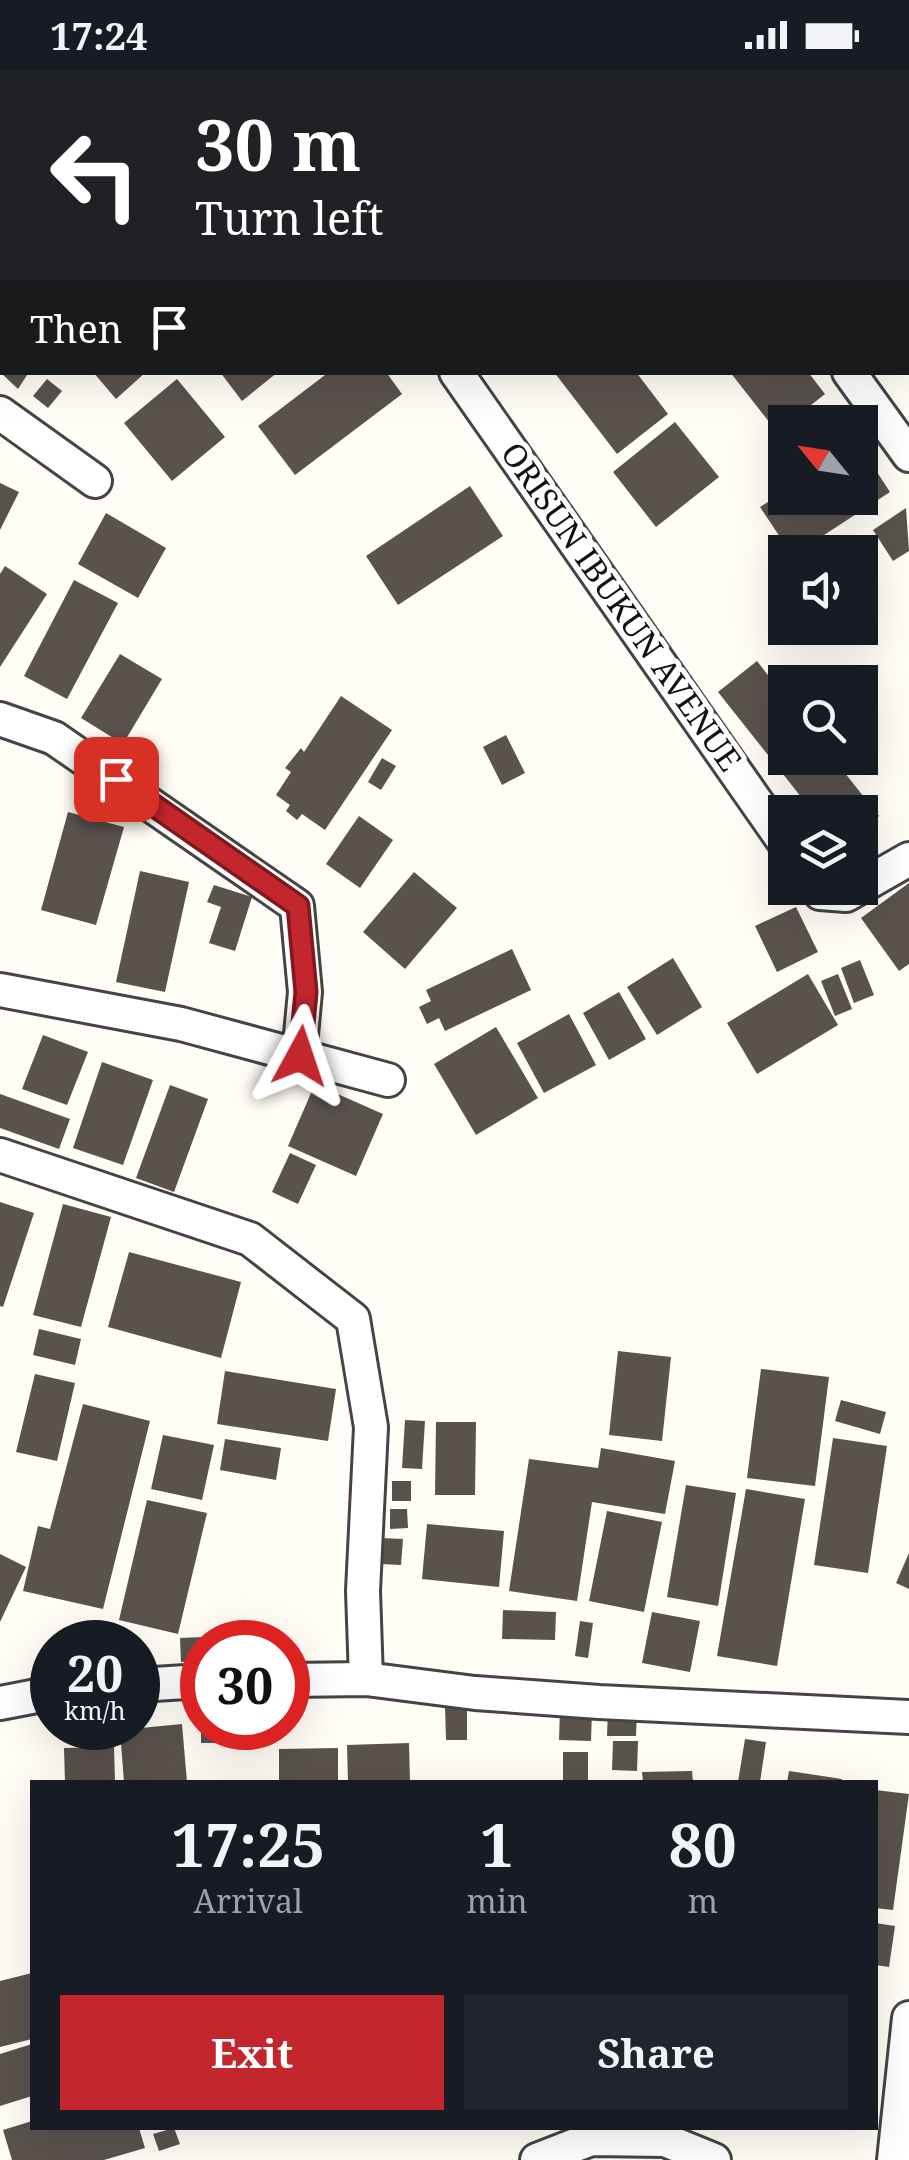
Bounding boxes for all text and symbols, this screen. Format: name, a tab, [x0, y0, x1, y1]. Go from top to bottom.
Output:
text: 17:24	[50, 9, 147, 61]
text: 30 m	[195, 96, 361, 192]
icon: left	[30, 110, 160, 240]
text: Turn left	[195, 187, 384, 248]
icon: arrive	[142, 300, 197, 355]
text: Then	[30, 302, 122, 354]
north arrow	[768, 405, 878, 515]
map controls	[768, 405, 878, 905]
street label: ORISUN IBUKUN AVENUE	[492, 433, 752, 779]
button: sound	[768, 535, 878, 645]
button: search	[768, 665, 878, 775]
pin	[74, 737, 159, 822]
icon: arrive	[89, 752, 144, 807]
button: layers	[768, 795, 878, 905]
position arrow	[248, 1004, 352, 1108]
speed limit sign: 30	[180, 1620, 310, 1750]
text: 20	[67, 1639, 123, 1707]
text: km/h	[64, 1693, 126, 1727]
text: 17:25	[171, 1803, 325, 1885]
text: 1	[480, 1803, 514, 1885]
text: 80	[669, 1803, 737, 1885]
text: Arrival	[194, 1879, 303, 1922]
text: min	[466, 1879, 528, 1922]
text: m	[688, 1879, 718, 1922]
button: Exit	[60, 1995, 444, 2110]
button: Share	[464, 1995, 848, 2110]

